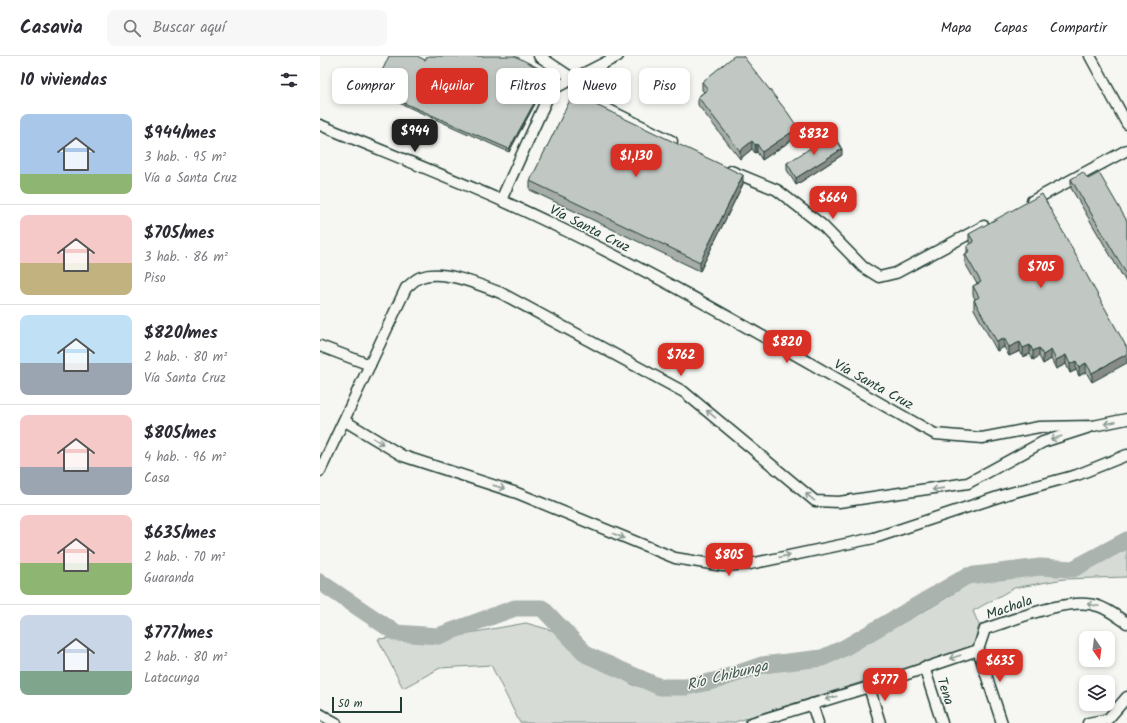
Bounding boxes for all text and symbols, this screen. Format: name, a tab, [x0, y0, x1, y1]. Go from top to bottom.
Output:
search box	[107, 10, 387, 46]
text: Casavia	[20, 13, 83, 43]
text: Buscar aquí	[153, 16, 225, 40]
icon: search	[121, 17, 143, 39]
text: Mapa	[941, 17, 972, 39]
text: Capas	[994, 17, 1028, 39]
text: Compartir	[1050, 17, 1107, 39]
text: 10 viviendas	[20, 67, 107, 94]
chip: Comprar	[332, 68, 408, 104]
chip: Alquilar	[416, 68, 488, 104]
chip: Filtros	[496, 68, 560, 104]
chip: Nuevo	[568, 68, 631, 104]
chip: Piso	[639, 68, 690, 104]
icon: filters	[278, 69, 300, 91]
pin: $944	[391, 119, 439, 153]
text: $944/mes	[144, 120, 216, 147]
text: $944	[401, 121, 429, 142]
pin: $832	[790, 122, 838, 156]
text: $832	[799, 124, 829, 145]
icon: home	[52, 130, 100, 178]
pin: $1,130	[603, 144, 669, 178]
text: $1,130	[620, 146, 652, 167]
text: 3 hab. · 95 m²	[144, 147, 226, 168]
text: Vía a Santa Cruz	[144, 168, 237, 189]
pin: $664	[809, 186, 857, 220]
text: $664	[819, 188, 847, 209]
street label: Vía Santa Cruz	[545, 199, 634, 259]
text: $705/mes	[144, 220, 214, 247]
icon: home	[52, 231, 100, 279]
text: 3 hab. · 86 m²	[144, 247, 228, 268]
pin: $705	[1017, 255, 1065, 289]
text: $705	[1027, 257, 1055, 278]
text: Piso	[144, 268, 166, 289]
text: $820/mes	[144, 320, 218, 347]
pin: $820	[763, 330, 811, 364]
icon: home	[52, 331, 100, 379]
text: $820	[772, 332, 802, 353]
pin: $762	[657, 343, 705, 377]
text: $762	[667, 345, 695, 366]
text: 2 hab. · 80 m²	[144, 347, 227, 368]
street label: Vía Santa Cruz	[830, 354, 917, 416]
text: Vía Santa Cruz	[144, 368, 226, 389]
one-way arrow	[705, 409, 716, 418]
one-way arrow	[1104, 419, 1117, 427]
text: $805/mes	[144, 420, 216, 447]
icon: home	[52, 431, 100, 479]
one-way arrow	[1050, 435, 1063, 442]
one-way arrow	[372, 438, 384, 446]
text: 4 hab. · 96 m²	[144, 447, 226, 468]
text: Casa	[144, 468, 170, 489]
one-way arrow	[492, 484, 505, 491]
one-way arrow	[932, 485, 945, 493]
one-way arrow	[805, 493, 816, 501]
text: $635/mes	[144, 520, 216, 547]
icon: home	[52, 531, 100, 579]
one-way arrow	[613, 533, 625, 540]
pin: $805	[705, 543, 753, 577]
text: $805	[715, 545, 743, 566]
text: 2 hab. · 70 m²	[144, 547, 225, 568]
one-way arrow	[779, 552, 792, 559]
text: Guaranda	[144, 568, 194, 589]
street label: Machala	[983, 590, 1036, 626]
one-way arrow	[1086, 600, 1099, 608]
text: $777/mes	[144, 620, 213, 647]
icon: home	[52, 631, 100, 679]
north arrow	[1079, 631, 1115, 667]
map controls	[1079, 631, 1115, 711]
text: 2 hab. · 80 m²	[144, 647, 227, 668]
pin: $635	[976, 649, 1024, 683]
text: $635	[986, 651, 1014, 672]
water label: Río Chibunga	[684, 654, 771, 698]
one-way arrow	[948, 654, 961, 661]
text: Latacunga	[144, 668, 200, 689]
pin: $777	[861, 668, 909, 702]
text: $777	[872, 670, 898, 691]
street label: Tena	[930, 675, 960, 708]
button: layers	[1079, 675, 1115, 711]
scale bar	[332, 695, 402, 714]
text: 50 m	[338, 695, 363, 713]
one-way arrow	[825, 695, 838, 702]

